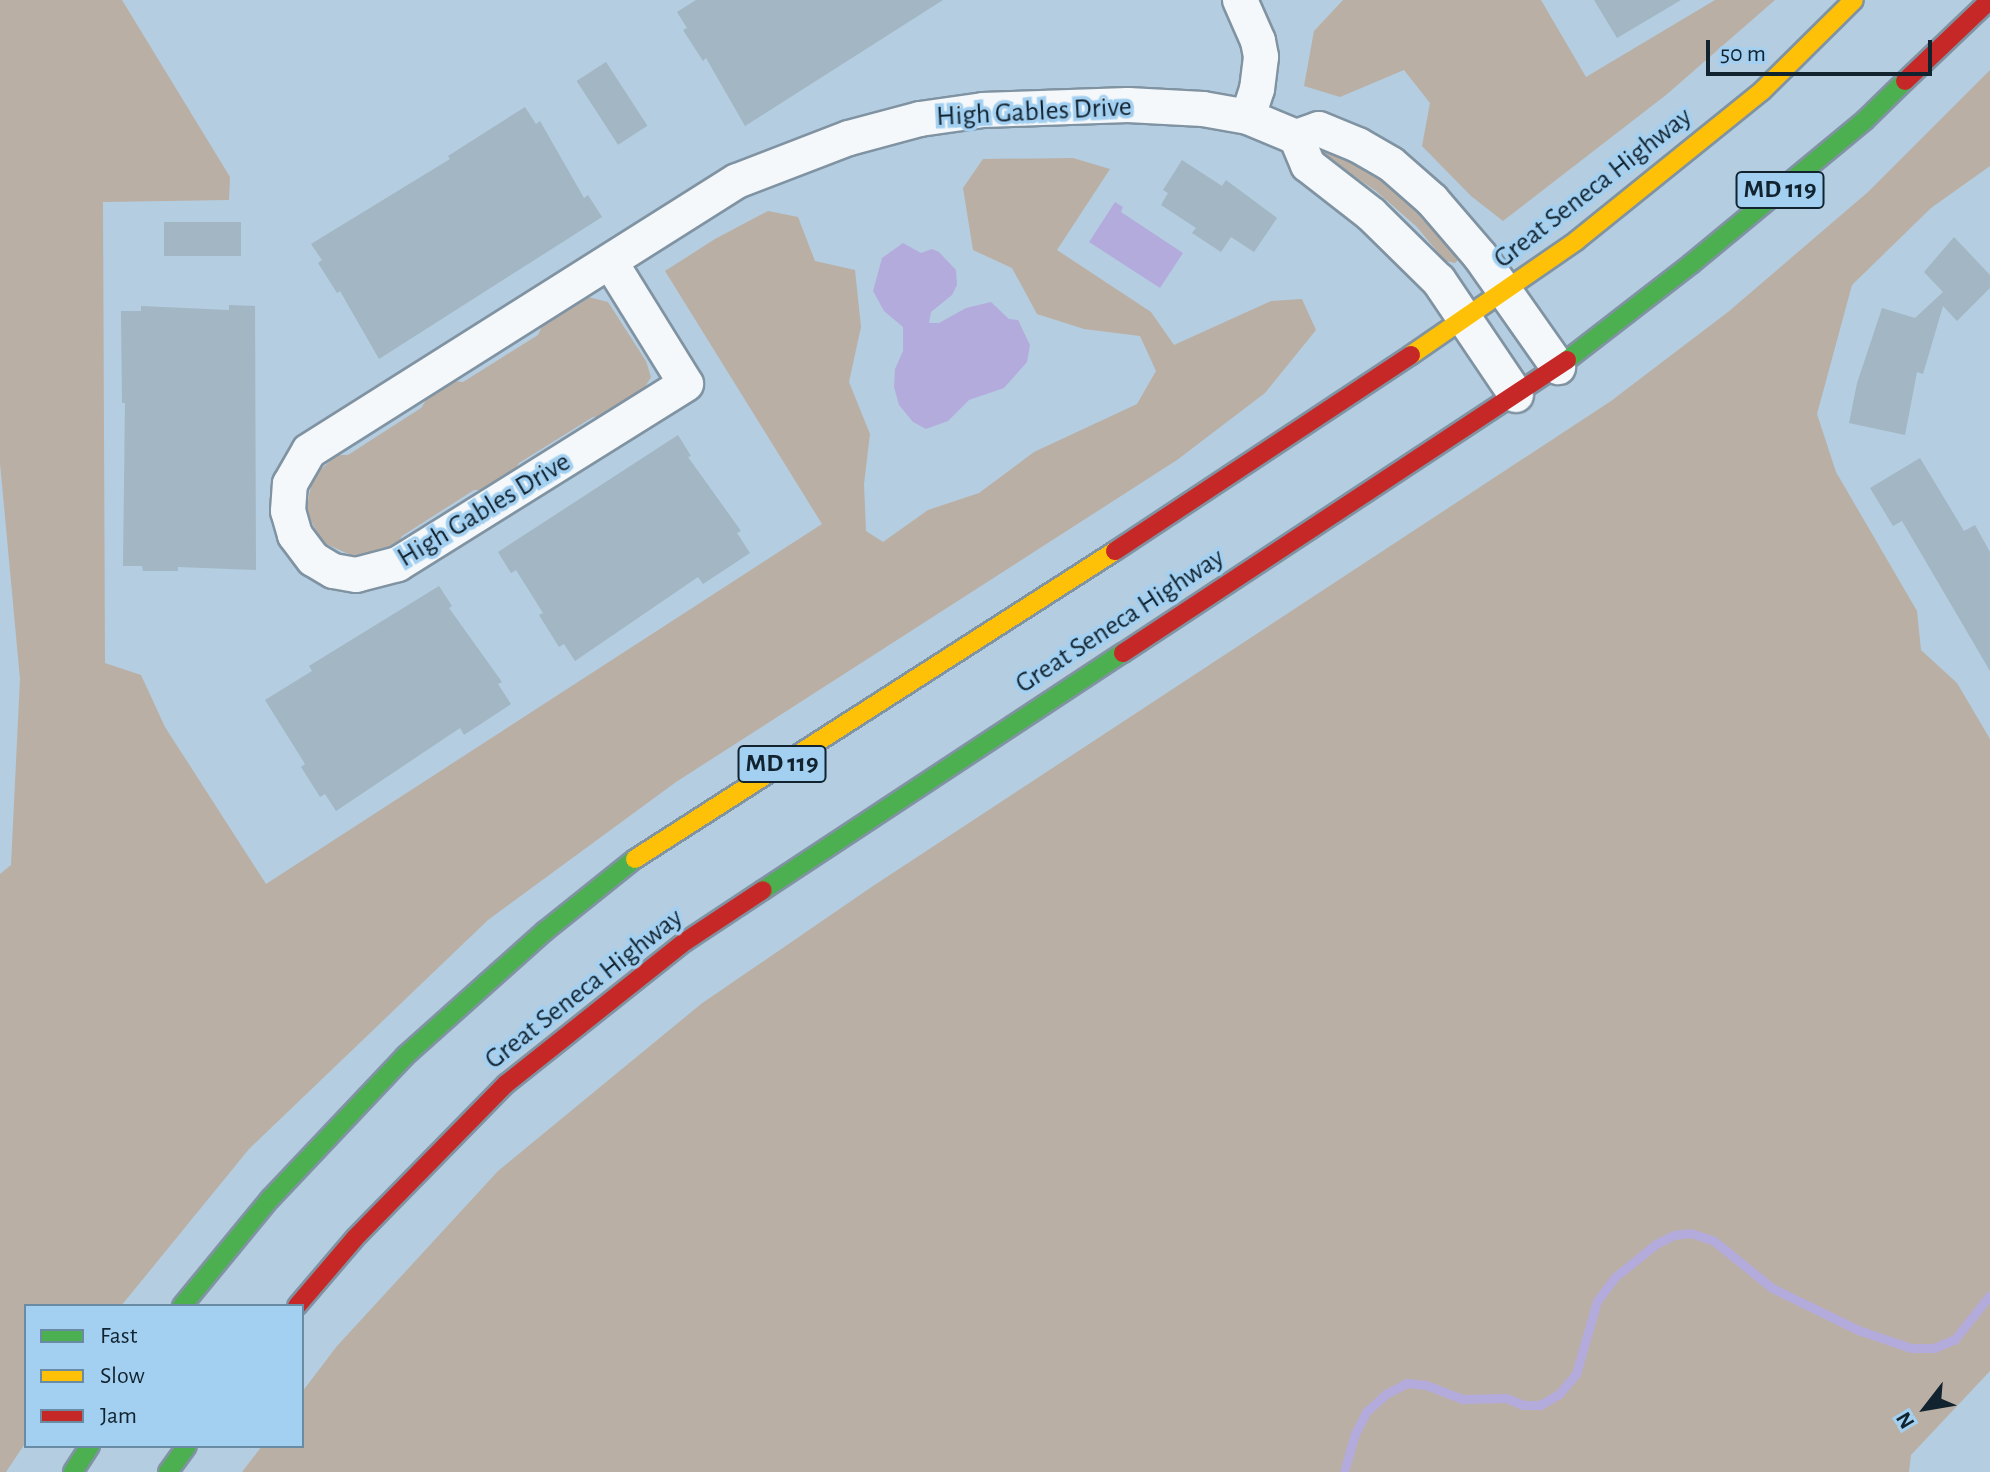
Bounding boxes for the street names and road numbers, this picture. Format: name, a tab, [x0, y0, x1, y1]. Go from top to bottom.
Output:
street label: High Gables Drive	[935, 90, 1133, 134]
street label: Great Seneca Highway	[1487, 100, 1699, 276]
road number: MD 119	[1734, 168, 1826, 212]
street label: High Gables Drive	[392, 445, 576, 575]
street label: Great Seneca Highway	[1009, 541, 1231, 701]
road number: MD 119	[736, 742, 828, 786]
street label: Great Seneca Highway	[478, 901, 690, 1077]

